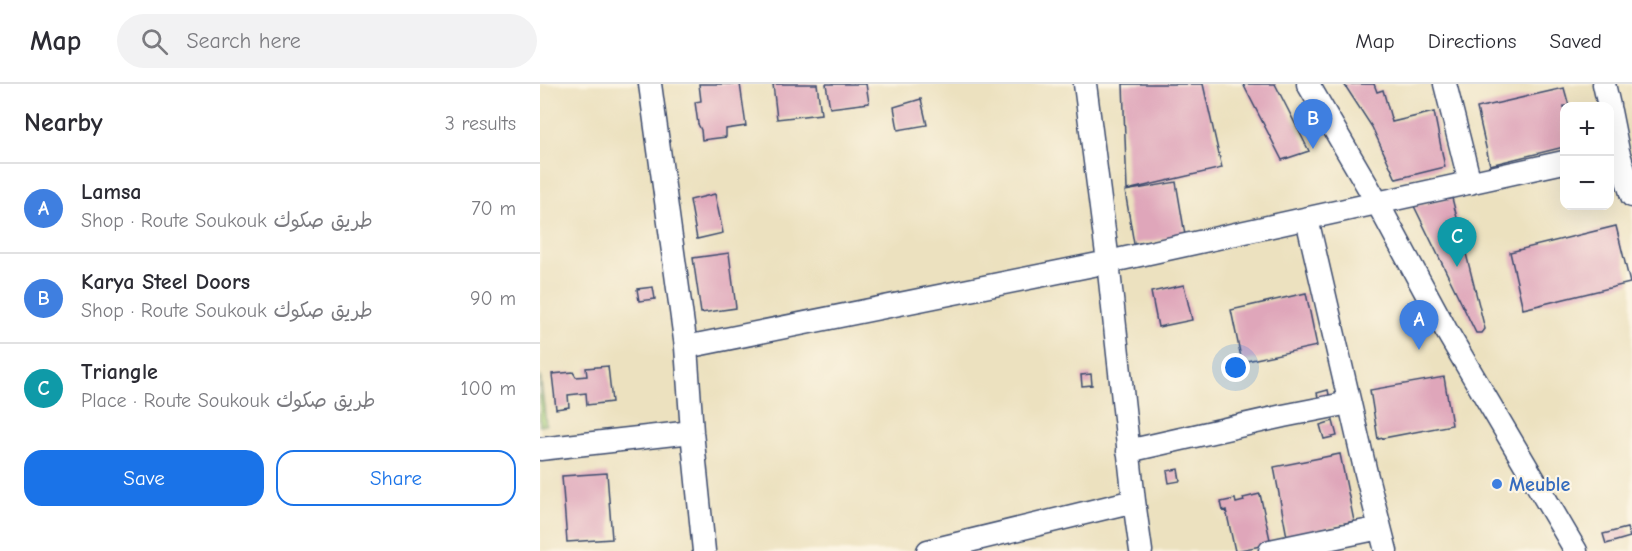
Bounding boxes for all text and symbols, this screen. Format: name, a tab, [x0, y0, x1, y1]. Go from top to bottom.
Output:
search box	[117, 14, 537, 68]
text: Map	[30, 25, 81, 57]
icon: search	[138, 25, 171, 58]
text: Search here	[186, 28, 301, 54]
text: Map	[1355, 29, 1395, 53]
text: Directions	[1428, 29, 1517, 53]
text: Saved	[1550, 29, 1602, 53]
pin: B	[1294, 100, 1332, 149]
map controls	[1560, 102, 1614, 210]
button: +	[1560, 102, 1614, 156]
text: Nearby	[24, 108, 103, 138]
text: 3 results	[445, 112, 516, 135]
button: −	[1560, 156, 1614, 210]
text: Lamsa	[81, 179, 142, 205]
text: A	[38, 197, 49, 220]
text: 70 m	[471, 197, 516, 220]
text: Shop · Route Soukouk طريق صكوك	[81, 209, 373, 232]
pin: C	[1438, 218, 1476, 267]
text: Karya Steel Doors	[81, 269, 250, 295]
text: B	[37, 287, 50, 310]
text: 90 m	[470, 287, 516, 310]
text: Shop · Route Soukouk طريق صكوك	[81, 299, 373, 322]
pin: A	[1400, 300, 1438, 350]
your location	[1221, 353, 1250, 382]
text: Triangle	[81, 359, 158, 385]
text: C	[37, 377, 50, 400]
text: 100 m	[461, 377, 516, 400]
text: Place · Route Soukouk طريق صكوك	[81, 389, 375, 412]
button: Save	[24, 450, 264, 506]
button: Share	[276, 450, 516, 506]
place label: Meuble	[1509, 473, 1571, 496]
marker: Meuble	[1490, 477, 1504, 491]

